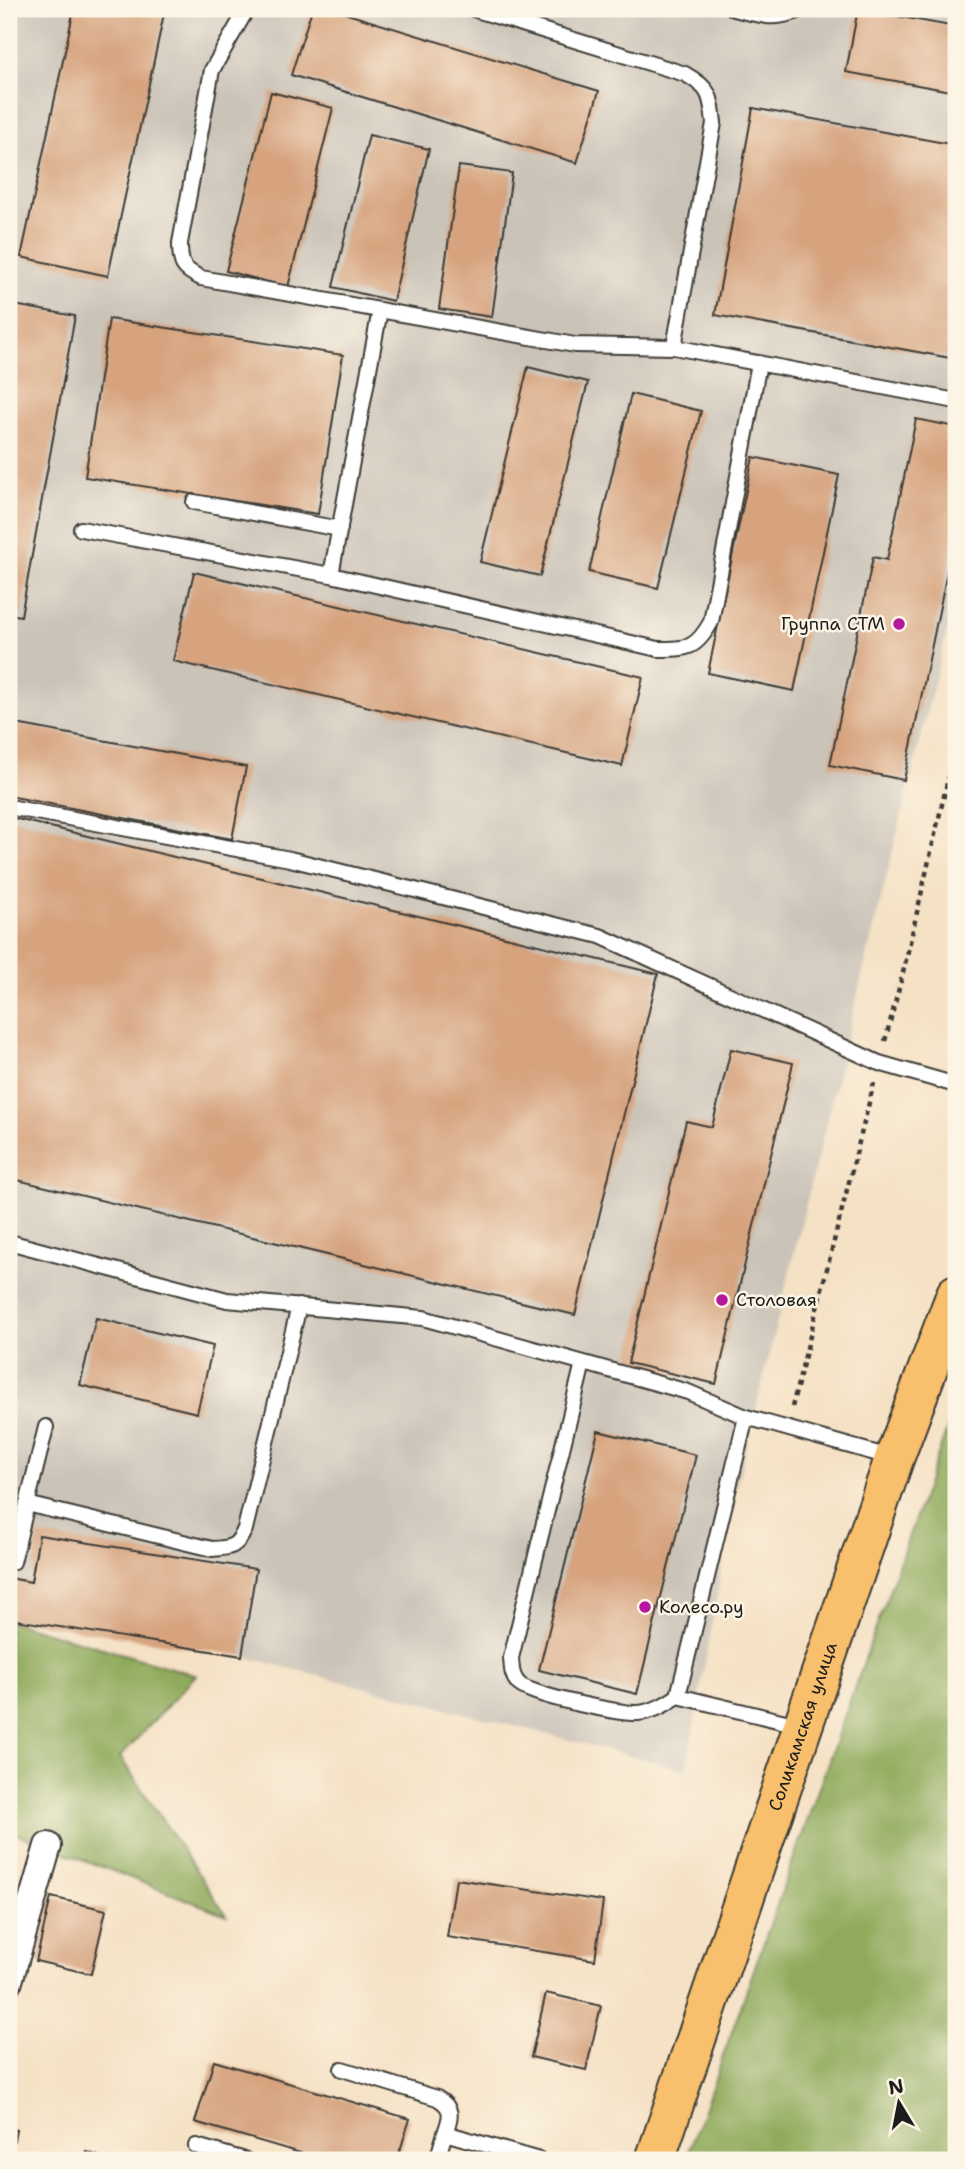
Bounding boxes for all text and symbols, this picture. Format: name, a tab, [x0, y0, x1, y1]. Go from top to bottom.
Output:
place label: Группа СТМ	[781, 612, 885, 636]
marker: Группа СТМ	[891, 616, 907, 632]
place label: Столовая	[736, 1288, 817, 1312]
marker: Столовая	[714, 1292, 730, 1308]
place label: Колесо.ру	[659, 1595, 744, 1619]
marker: Колесо.ру	[637, 1599, 653, 1615]
street label: Соликамская улица	[763, 1639, 843, 1814]
north arrow	[864, 2068, 934, 2138]
text: N	[887, 2073, 906, 2100]

